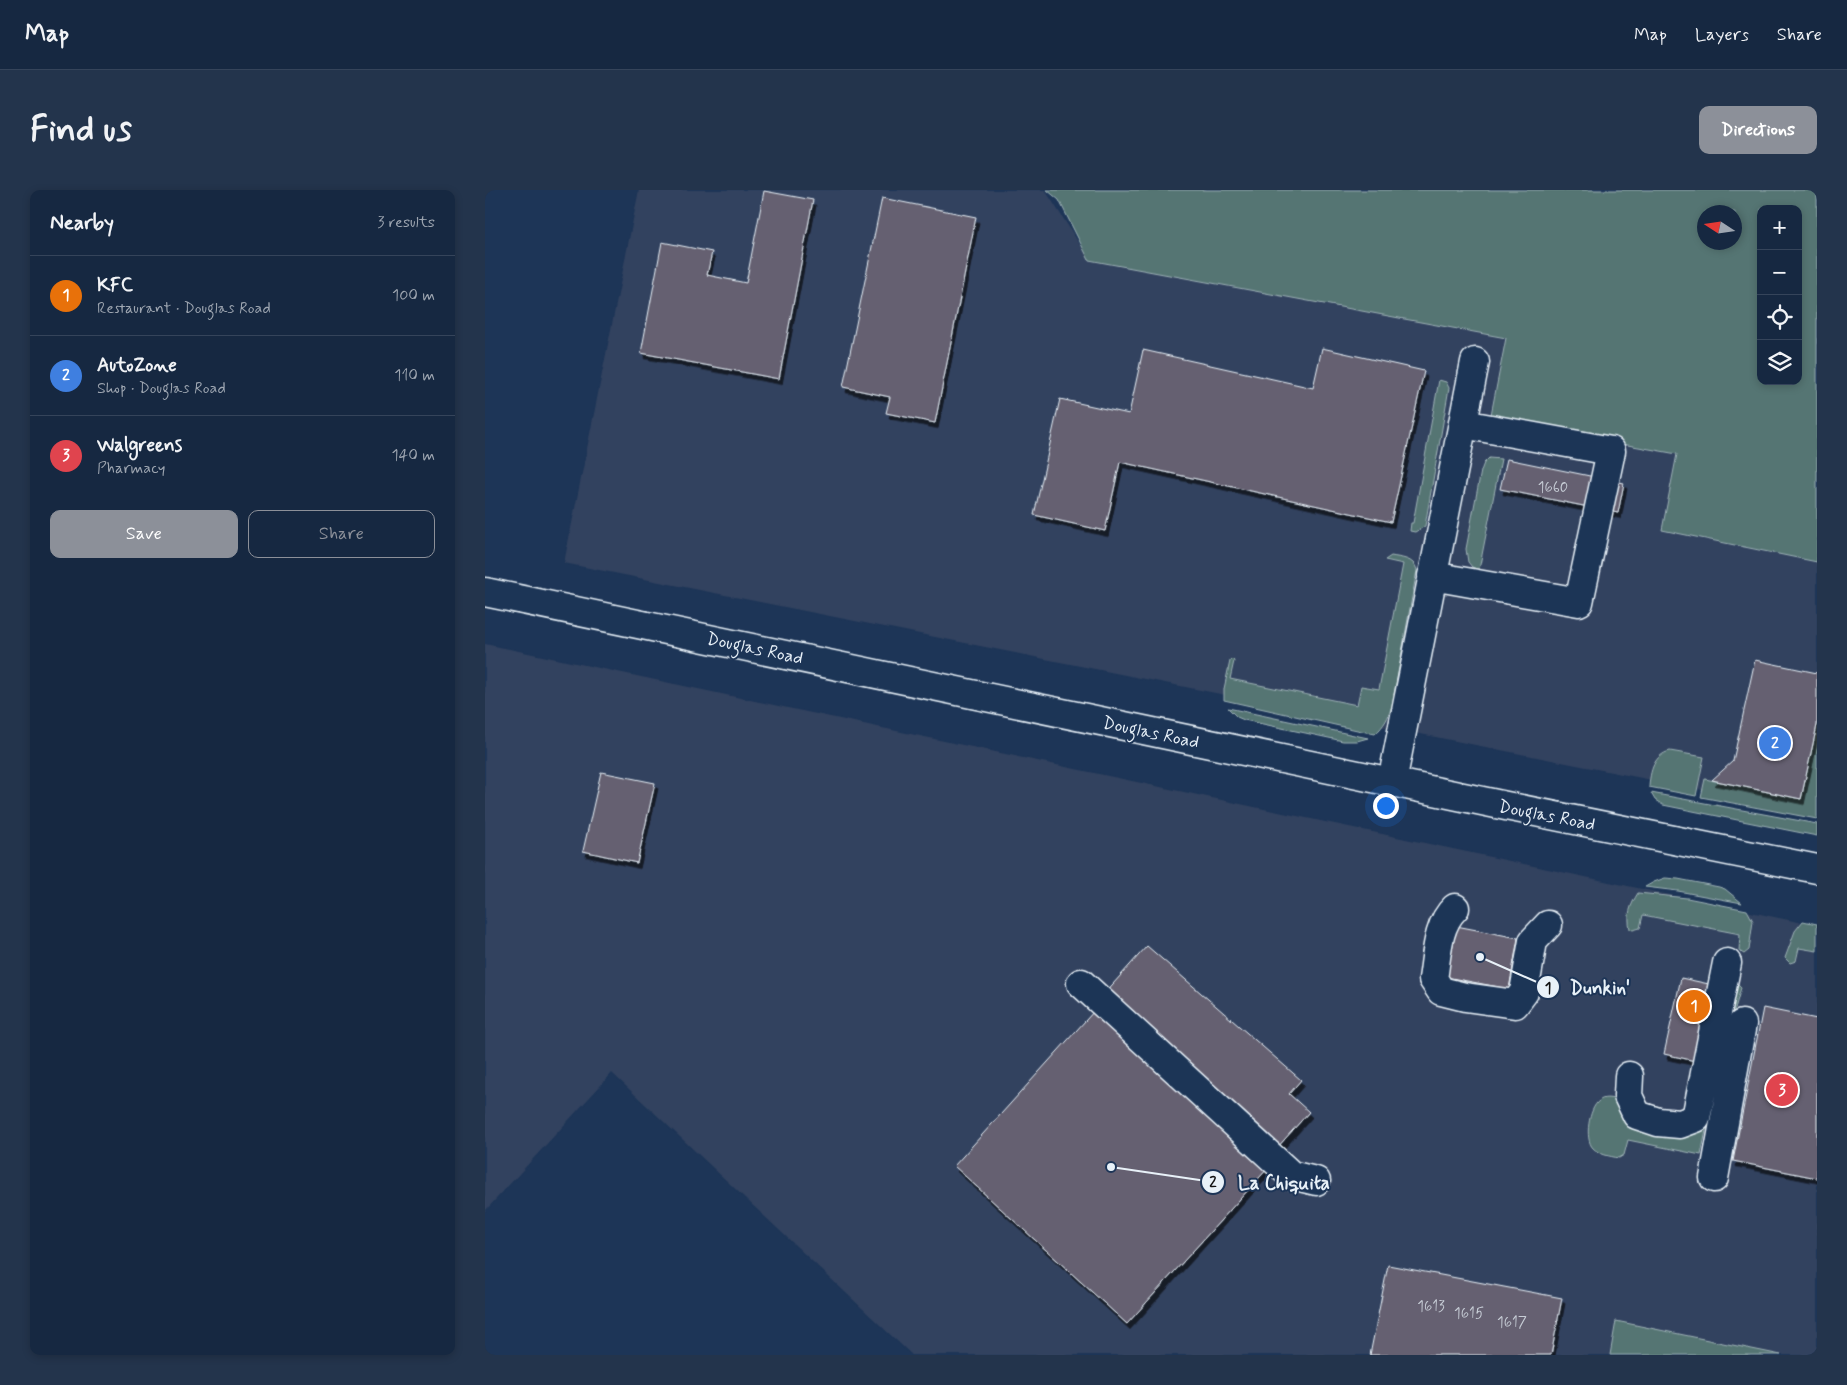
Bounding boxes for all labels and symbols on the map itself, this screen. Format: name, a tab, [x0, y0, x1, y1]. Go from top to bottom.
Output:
north arrow	[1697, 205, 1742, 250]
house number: 1660	[1538, 478, 1568, 498]
street label: Douglas Road	[704, 627, 805, 673]
street label: Douglas Road	[1100, 711, 1201, 757]
pin: 2	[1759, 724, 1791, 762]
your location	[1373, 793, 1399, 819]
street label: Douglas Road	[1496, 795, 1597, 839]
callout: Dunkin'	[1535, 970, 1641, 1004]
text: Dunkin'	[1570, 976, 1630, 1001]
text: 1	[1545, 979, 1551, 999]
pin: 1	[1678, 987, 1710, 1025]
pin: 3	[1766, 1071, 1798, 1109]
callout: La Chiquita	[1200, 1165, 1343, 1199]
text: La Chiquita	[1238, 1171, 1330, 1196]
text: 2	[1209, 1173, 1217, 1193]
house number: 1613	[1417, 1297, 1445, 1317]
house number: 1615	[1454, 1304, 1484, 1324]
house number: 1617	[1497, 1313, 1527, 1333]

